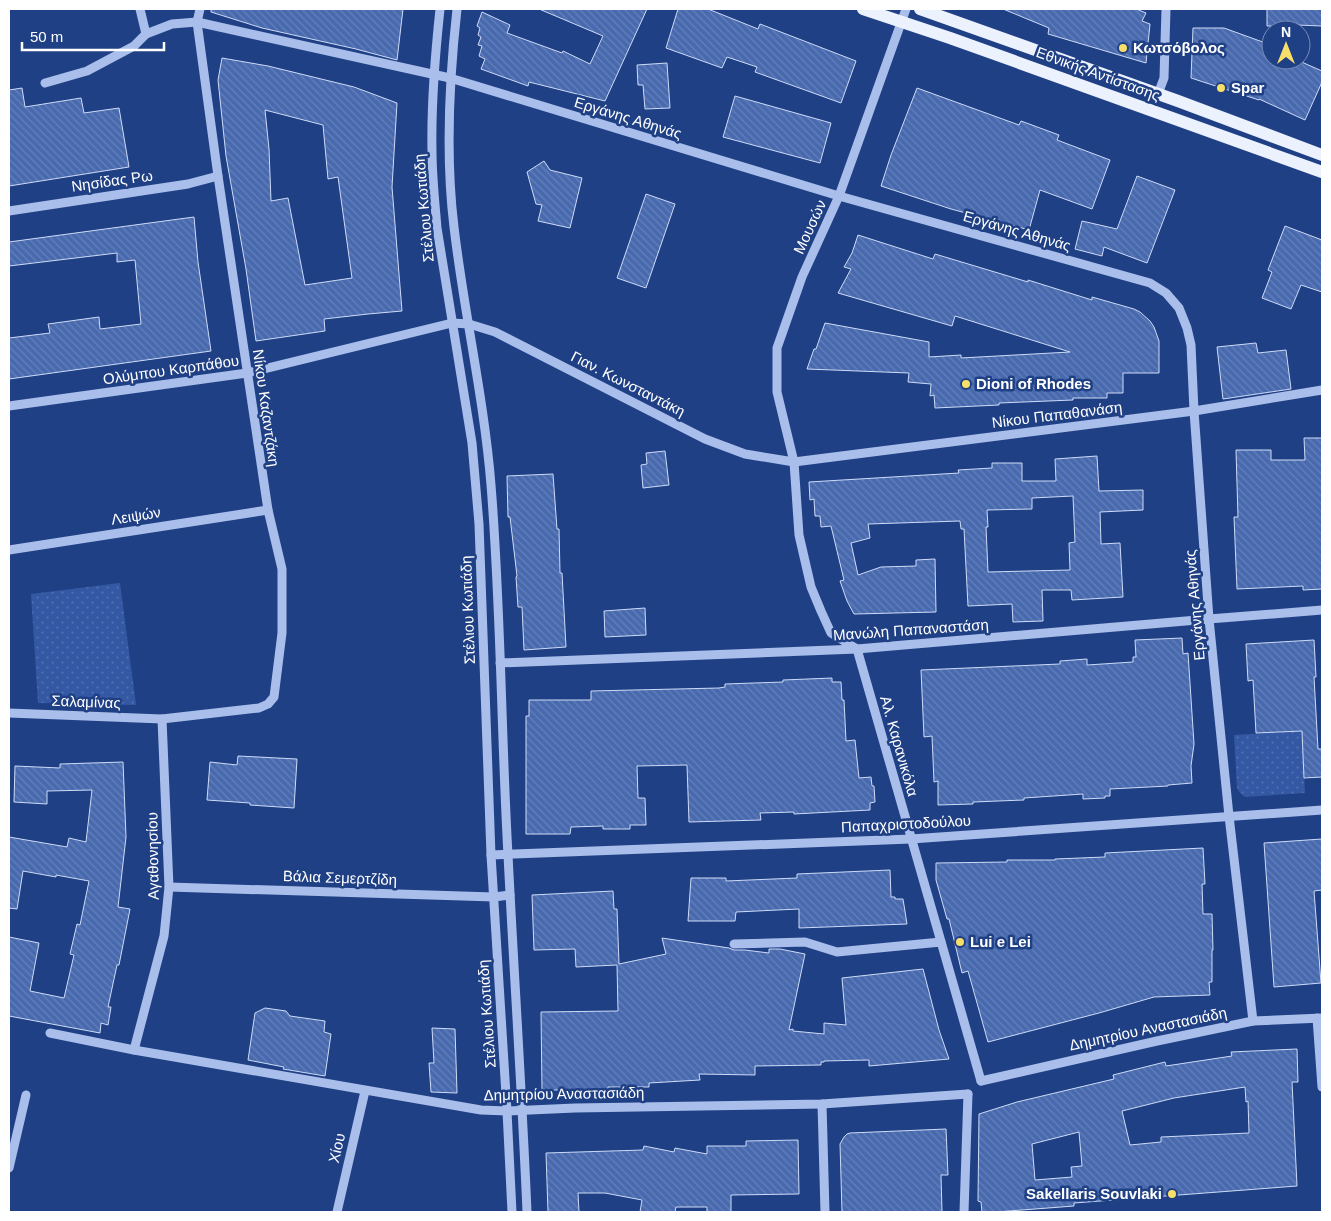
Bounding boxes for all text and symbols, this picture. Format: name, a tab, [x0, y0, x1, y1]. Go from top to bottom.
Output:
scale bar	[22, 20, 165, 52]
north arrow	[1261, 20, 1311, 70]
text: N	[1281, 24, 1291, 40]
text: 50 m	[30, 28, 63, 45]
place label: Κωτσόβολος	[1133, 39, 1225, 56]
marker: Κωτσόβολος	[1117, 42, 1129, 54]
street label: Εθνικής Αντίστασης	[1034, 43, 1162, 104]
place label: Spar	[1231, 79, 1265, 96]
marker: Spar	[1215, 82, 1227, 94]
street label: Εργάνης Αθηνάς	[572, 93, 684, 142]
street label: Στέλιου Κωτιάδη	[410, 153, 437, 263]
street label: Νησίδας Ρω	[70, 166, 154, 195]
street label: Μουσών	[790, 197, 829, 256]
street label: Εργάνης Αθηνάς	[961, 207, 1073, 254]
street label: Γιαν. Κωνσταντάκη	[568, 347, 688, 420]
street label: Νίκου Καζαντζάκη	[250, 348, 283, 468]
street label: Ολύμπου Καρπάθου	[102, 352, 240, 387]
place label: Dioni of Rhodes	[976, 375, 1091, 392]
marker: Dioni of Rhodes	[960, 378, 972, 390]
street label: Νίκου Παπαθανάση	[991, 398, 1123, 431]
street label: Λειψών	[110, 503, 162, 528]
street label: Εργάνης Αθηνάς	[1181, 549, 1208, 661]
street label: Στέλιου Κωτιάδη	[457, 555, 478, 665]
street label: Μανώλη Παπαναστάση	[833, 616, 989, 643]
street label: Σαλαμίνας	[51, 692, 121, 711]
street label: Αλ. Καρανικόλα	[877, 694, 922, 798]
street label: Αγαθονησίου	[143, 812, 162, 900]
street label: Παπαχριστοδούλου	[841, 812, 971, 835]
street label: Βάλια Σεμερτζίδη	[283, 867, 397, 888]
place label: Lui e Lei	[970, 933, 1031, 950]
marker: Lui e Lei	[954, 936, 966, 948]
street label: Στέλιου Κωτιάδη	[474, 959, 499, 1069]
street label: Δημητρίου Αναστασιάδη	[1068, 1004, 1228, 1054]
street label: Δημητρίου Αναστασιάδη	[484, 1084, 644, 1103]
street label: Χίου	[325, 1131, 348, 1164]
place label: Sakellaris Souvlaki	[1026, 1185, 1162, 1202]
marker: Sakellaris Souvlaki	[1166, 1188, 1178, 1200]

